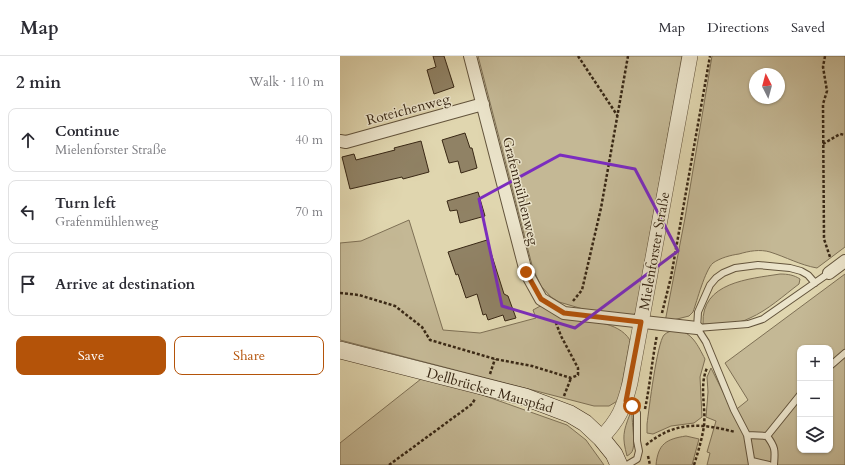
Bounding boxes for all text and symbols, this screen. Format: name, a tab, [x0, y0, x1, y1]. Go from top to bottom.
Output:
text: Map	[20, 15, 59, 41]
text: Map	[659, 18, 685, 37]
text: Directions	[707, 18, 769, 37]
text: Saved	[791, 18, 825, 37]
north arrow	[749, 68, 785, 104]
text: 2 min	[16, 71, 61, 94]
text: Walk · 110 m	[249, 73, 324, 91]
street label: Roteichenweg	[364, 89, 452, 130]
text: Continue	[55, 121, 120, 141]
icon: ahead	[17, 129, 39, 151]
text: 40 m	[295, 131, 323, 149]
street label: Grafenmühlenweg	[498, 135, 543, 248]
text: Mielenforster Straße	[55, 141, 166, 159]
street label: Mielenforster Straße	[635, 190, 674, 312]
text: Turn left	[55, 193, 116, 213]
icon: left	[17, 201, 39, 223]
text: 70 m	[295, 203, 323, 221]
text: Grafenmühlenweg	[55, 213, 158, 231]
route end	[517, 263, 535, 281]
icon: arrive	[17, 273, 39, 295]
text: Arrive at destination	[55, 274, 195, 294]
button: Save	[16, 336, 166, 375]
button: Share	[174, 336, 324, 375]
map controls	[797, 345, 833, 453]
button: +	[797, 345, 833, 381]
street label: Dellbrücker Mauspfad	[424, 363, 556, 418]
button: −	[797, 381, 833, 417]
route start	[623, 397, 641, 415]
button: layers	[797, 417, 833, 453]

